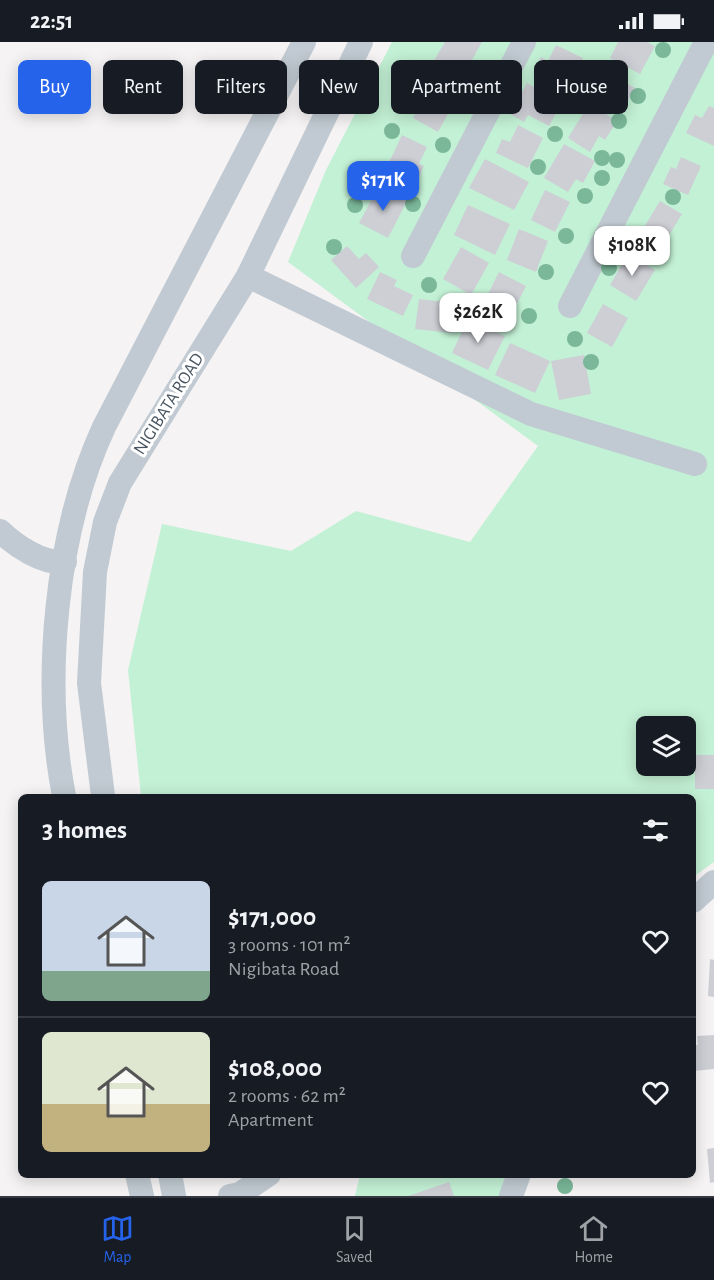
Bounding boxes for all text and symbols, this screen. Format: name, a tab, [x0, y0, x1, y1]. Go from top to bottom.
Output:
text: 22:51	[30, 10, 73, 32]
chip: Buy	[18, 60, 91, 114]
chip: Rent	[103, 60, 183, 114]
chip: Filters	[195, 60, 287, 114]
chip: New	[299, 60, 379, 114]
chip: Apartment	[391, 60, 522, 114]
chip: House	[534, 60, 628, 114]
pin: $171K	[341, 161, 425, 212]
text: $171K	[361, 170, 405, 190]
pin: $108K	[590, 226, 674, 277]
text: $108K	[608, 235, 656, 255]
pin: $262K	[436, 293, 520, 344]
text: $262K	[453, 302, 503, 322]
street label: NIGIBATA ROAD	[131, 350, 207, 458]
map controls	[636, 716, 696, 776]
button: layers	[636, 716, 696, 776]
icon: filters	[639, 814, 672, 847]
text: 3 homes	[42, 817, 127, 843]
text: $171,000	[228, 904, 316, 930]
icon: home	[90, 905, 162, 977]
icon: heart	[639, 925, 672, 958]
text: 3 rooms · 101 m²	[228, 935, 351, 955]
text: Nigibata Road	[228, 959, 339, 979]
text: $108,000	[228, 1055, 322, 1081]
icon: home	[90, 1056, 162, 1128]
icon: heart	[639, 1076, 672, 1109]
text: 2 rooms · 62 m²	[228, 1086, 346, 1106]
text: Apartment	[228, 1110, 313, 1130]
tab: Map	[101, 1212, 134, 1267]
tab: Saved	[336, 1212, 373, 1267]
tab: Home	[575, 1212, 613, 1267]

